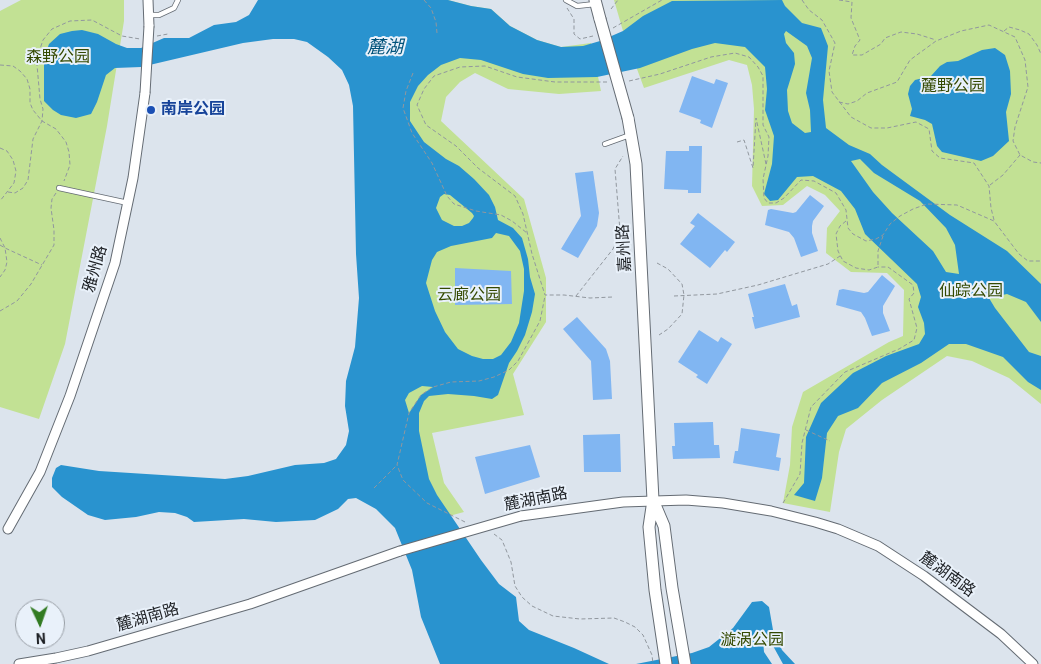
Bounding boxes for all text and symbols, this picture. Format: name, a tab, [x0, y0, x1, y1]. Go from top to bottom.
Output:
water label: 麓湖	[367, 37, 403, 59]
park label: 森野公园	[26, 48, 90, 68]
park label: 麓野公园	[921, 77, 985, 97]
place label: 南岸公园	[161, 100, 225, 120]
marker: 南岸公园	[145, 104, 157, 116]
street label: 嘉州路	[614, 224, 636, 272]
street label: 雅州路	[80, 243, 112, 295]
park label: 仙踪公园	[939, 282, 1003, 302]
park label: 云廊公园	[437, 286, 501, 306]
street label: 麓湖南路	[503, 484, 569, 516]
street label: 麓湖南路	[915, 548, 979, 602]
north arrow	[15, 599, 65, 649]
street label: 麓湖南路	[115, 600, 181, 636]
text: N	[35, 630, 46, 646]
park label: 漩涡公园	[720, 631, 784, 651]

